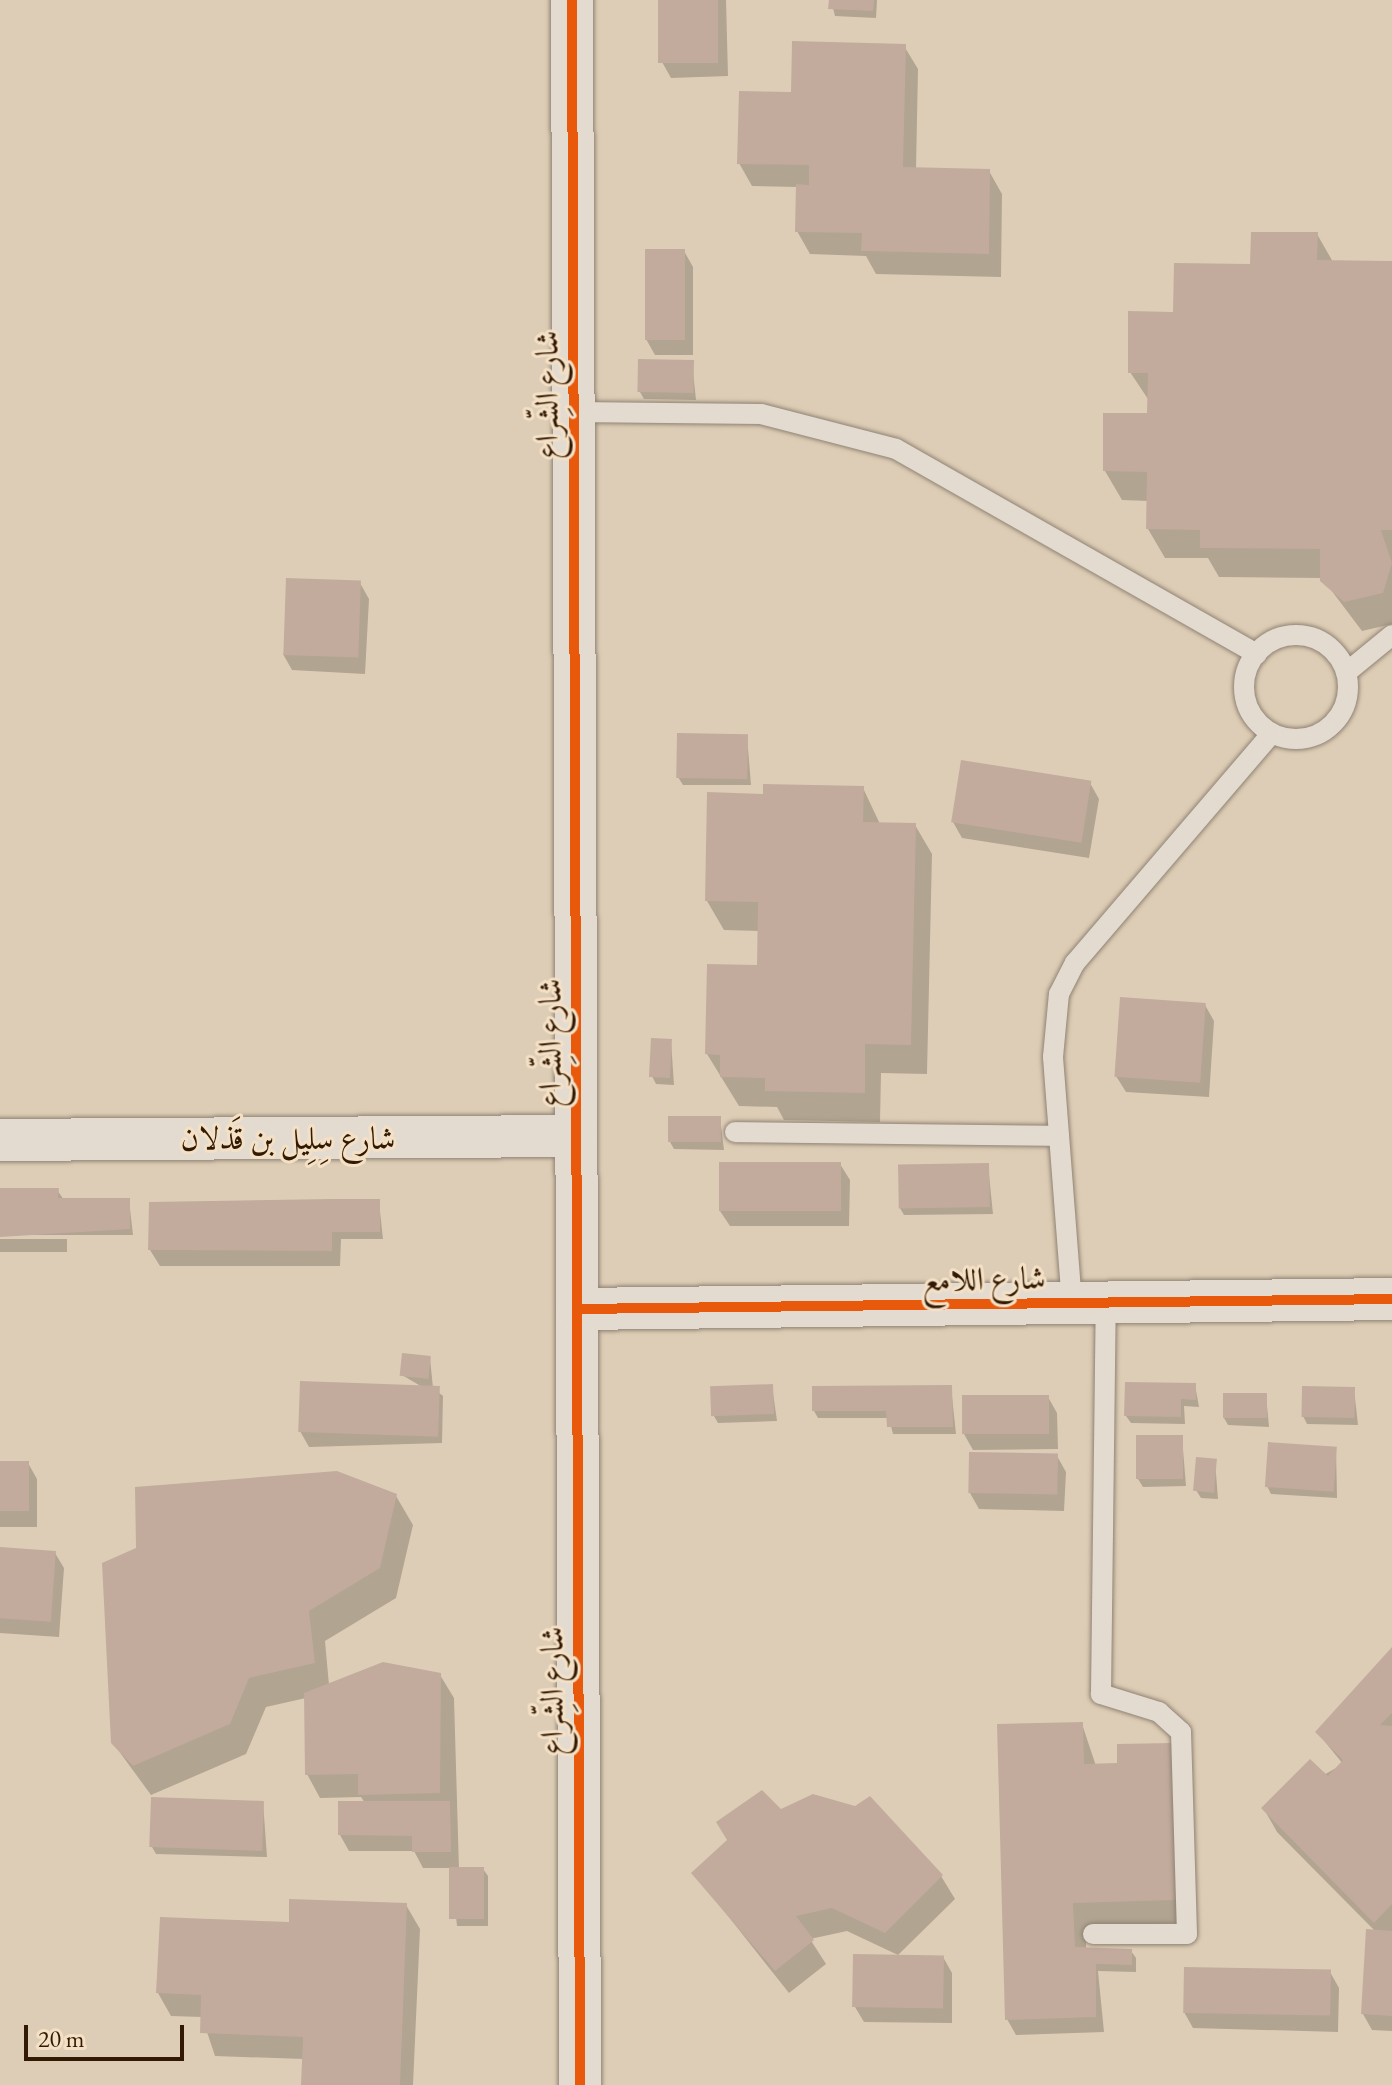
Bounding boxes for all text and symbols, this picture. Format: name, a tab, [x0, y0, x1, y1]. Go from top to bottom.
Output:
street label: شارع الشِّراع	[528, 331, 566, 459]
street label: شارع الشِّراع	[531, 979, 569, 1107]
street label: شارع سِلِيل بن قَذلان	[181, 1119, 395, 1157]
street label: شارع اللامع	[922, 1259, 1046, 1299]
street label: شارع الشِّراع	[533, 1627, 571, 1755]
scale bar	[28, 2009, 188, 2059]
text: 20 m	[38, 2023, 85, 2054]

